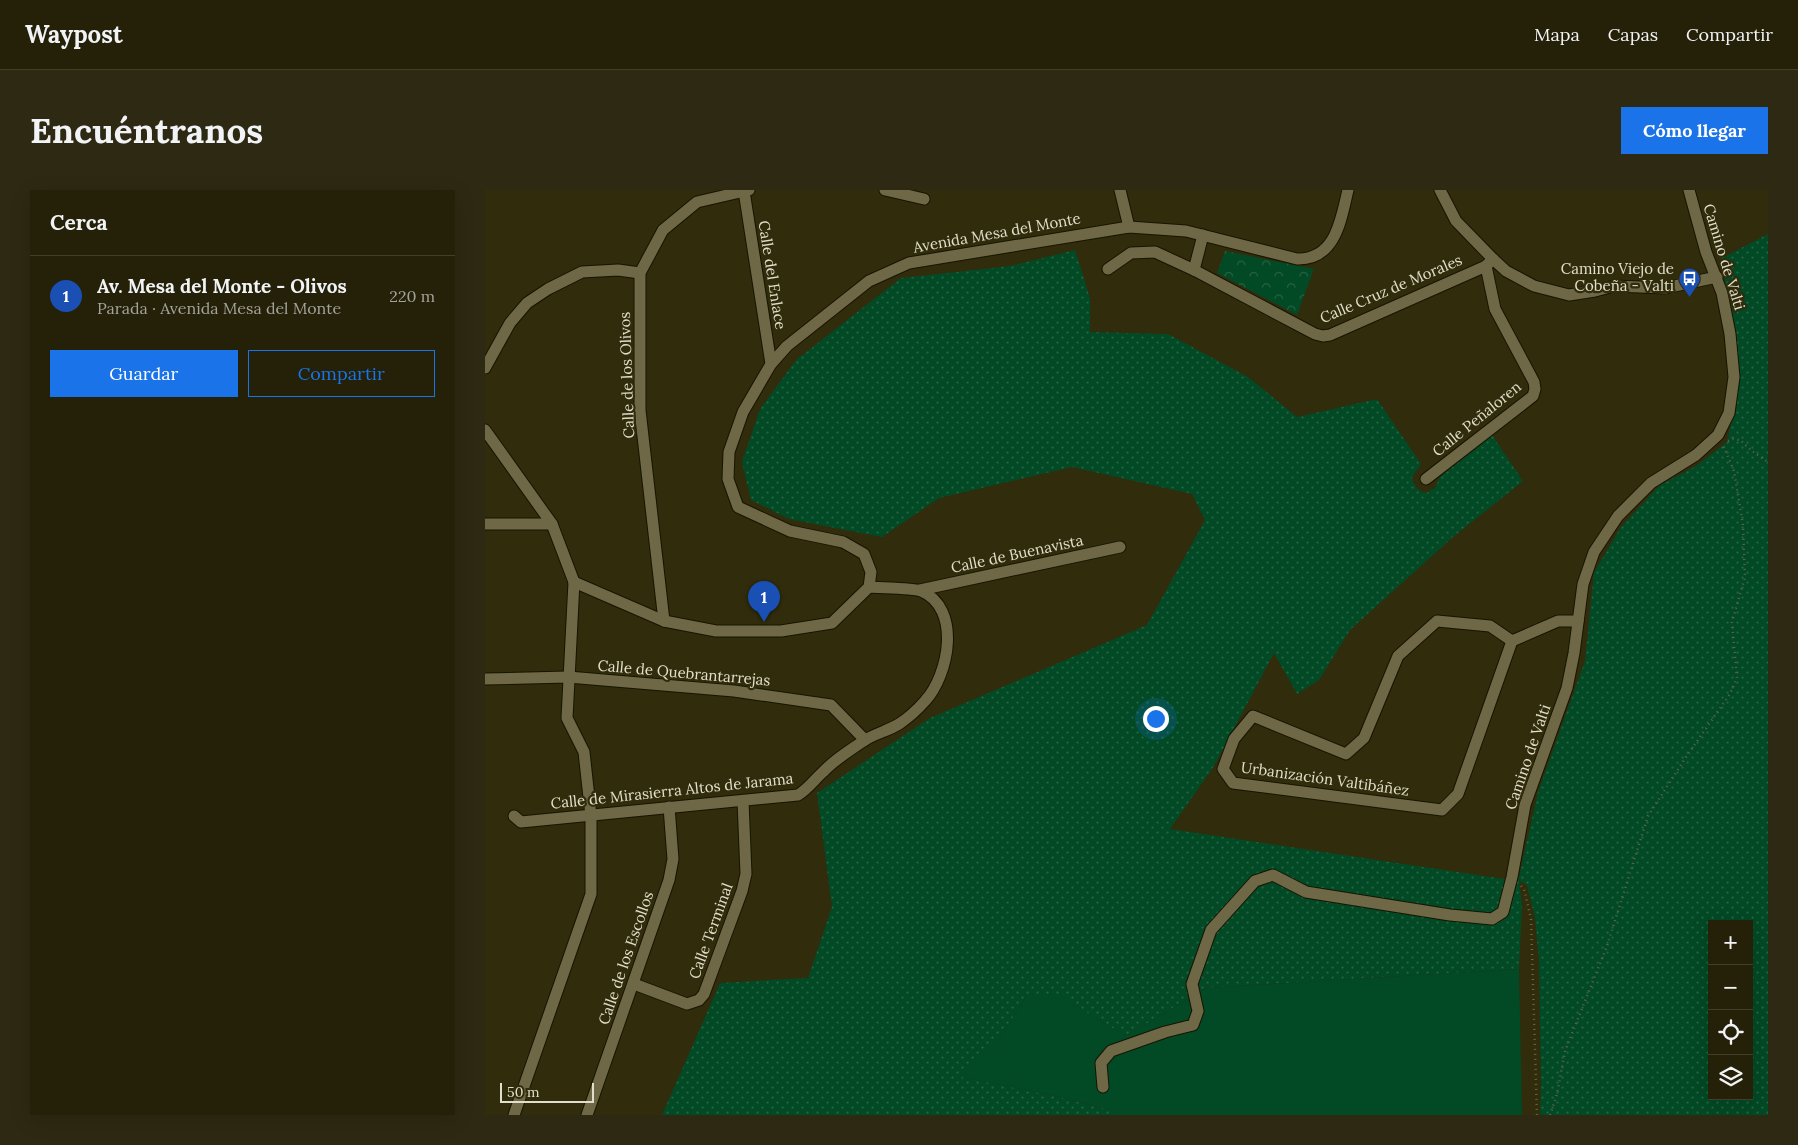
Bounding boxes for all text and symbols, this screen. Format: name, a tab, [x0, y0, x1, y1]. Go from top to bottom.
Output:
text: Waypost	[25, 19, 123, 50]
text: Mapa	[1534, 23, 1580, 46]
text: Capas	[1608, 23, 1658, 46]
text: Compartir	[1686, 23, 1773, 46]
button: Cómo llegar	[1621, 107, 1768, 154]
text: Encuéntranos	[30, 108, 263, 153]
street label: Camino de Valti	[1699, 201, 1750, 312]
street label: Avenida Mesa del Monte	[911, 208, 1082, 257]
text: Cerca	[50, 209, 108, 236]
street label: Calle del Enlace	[755, 219, 790, 331]
street label: Calle Cruz de Morales	[1317, 250, 1465, 327]
place label: Camino Viejo de Cobeña - Valti	[1561, 259, 1674, 295]
bus stop icon: Camino Viejo de Cobeña - Valti	[1678, 266, 1702, 297]
text: Av. Mesa del Monte - Olivos	[97, 274, 347, 298]
text: 1	[63, 286, 69, 306]
text: 220 m	[389, 286, 435, 306]
text: Parada · Avenida Mesa del Monte	[97, 298, 341, 318]
street label: Calle de los Olivos	[615, 311, 638, 439]
button: Guardar	[50, 350, 238, 397]
button: Compartir	[248, 350, 435, 397]
street label: Calle Peñaloren	[1428, 377, 1525, 460]
street label: Calle de Buenavista	[949, 530, 1085, 577]
pin: 1	[748, 581, 780, 622]
street label: Calle de Quebrantarrejas	[597, 655, 771, 690]
street label: Camino de Valti	[1501, 702, 1554, 812]
your location	[1143, 706, 1169, 732]
street label: Urbanización Valtibáñez	[1240, 757, 1410, 800]
street label: Calle de Mirasierra Altos de Jarama	[550, 768, 794, 813]
street label: Calle Terminal	[684, 880, 737, 981]
street label: Calle de los Escollos	[594, 888, 657, 1027]
map controls	[1708, 920, 1753, 1100]
button: +	[1708, 920, 1753, 965]
button: −	[1708, 965, 1753, 1010]
button: locate	[1708, 1010, 1753, 1055]
button: layers	[1708, 1055, 1753, 1100]
scale bar	[500, 1080, 594, 1103]
text: 50 m	[507, 1083, 540, 1101]

